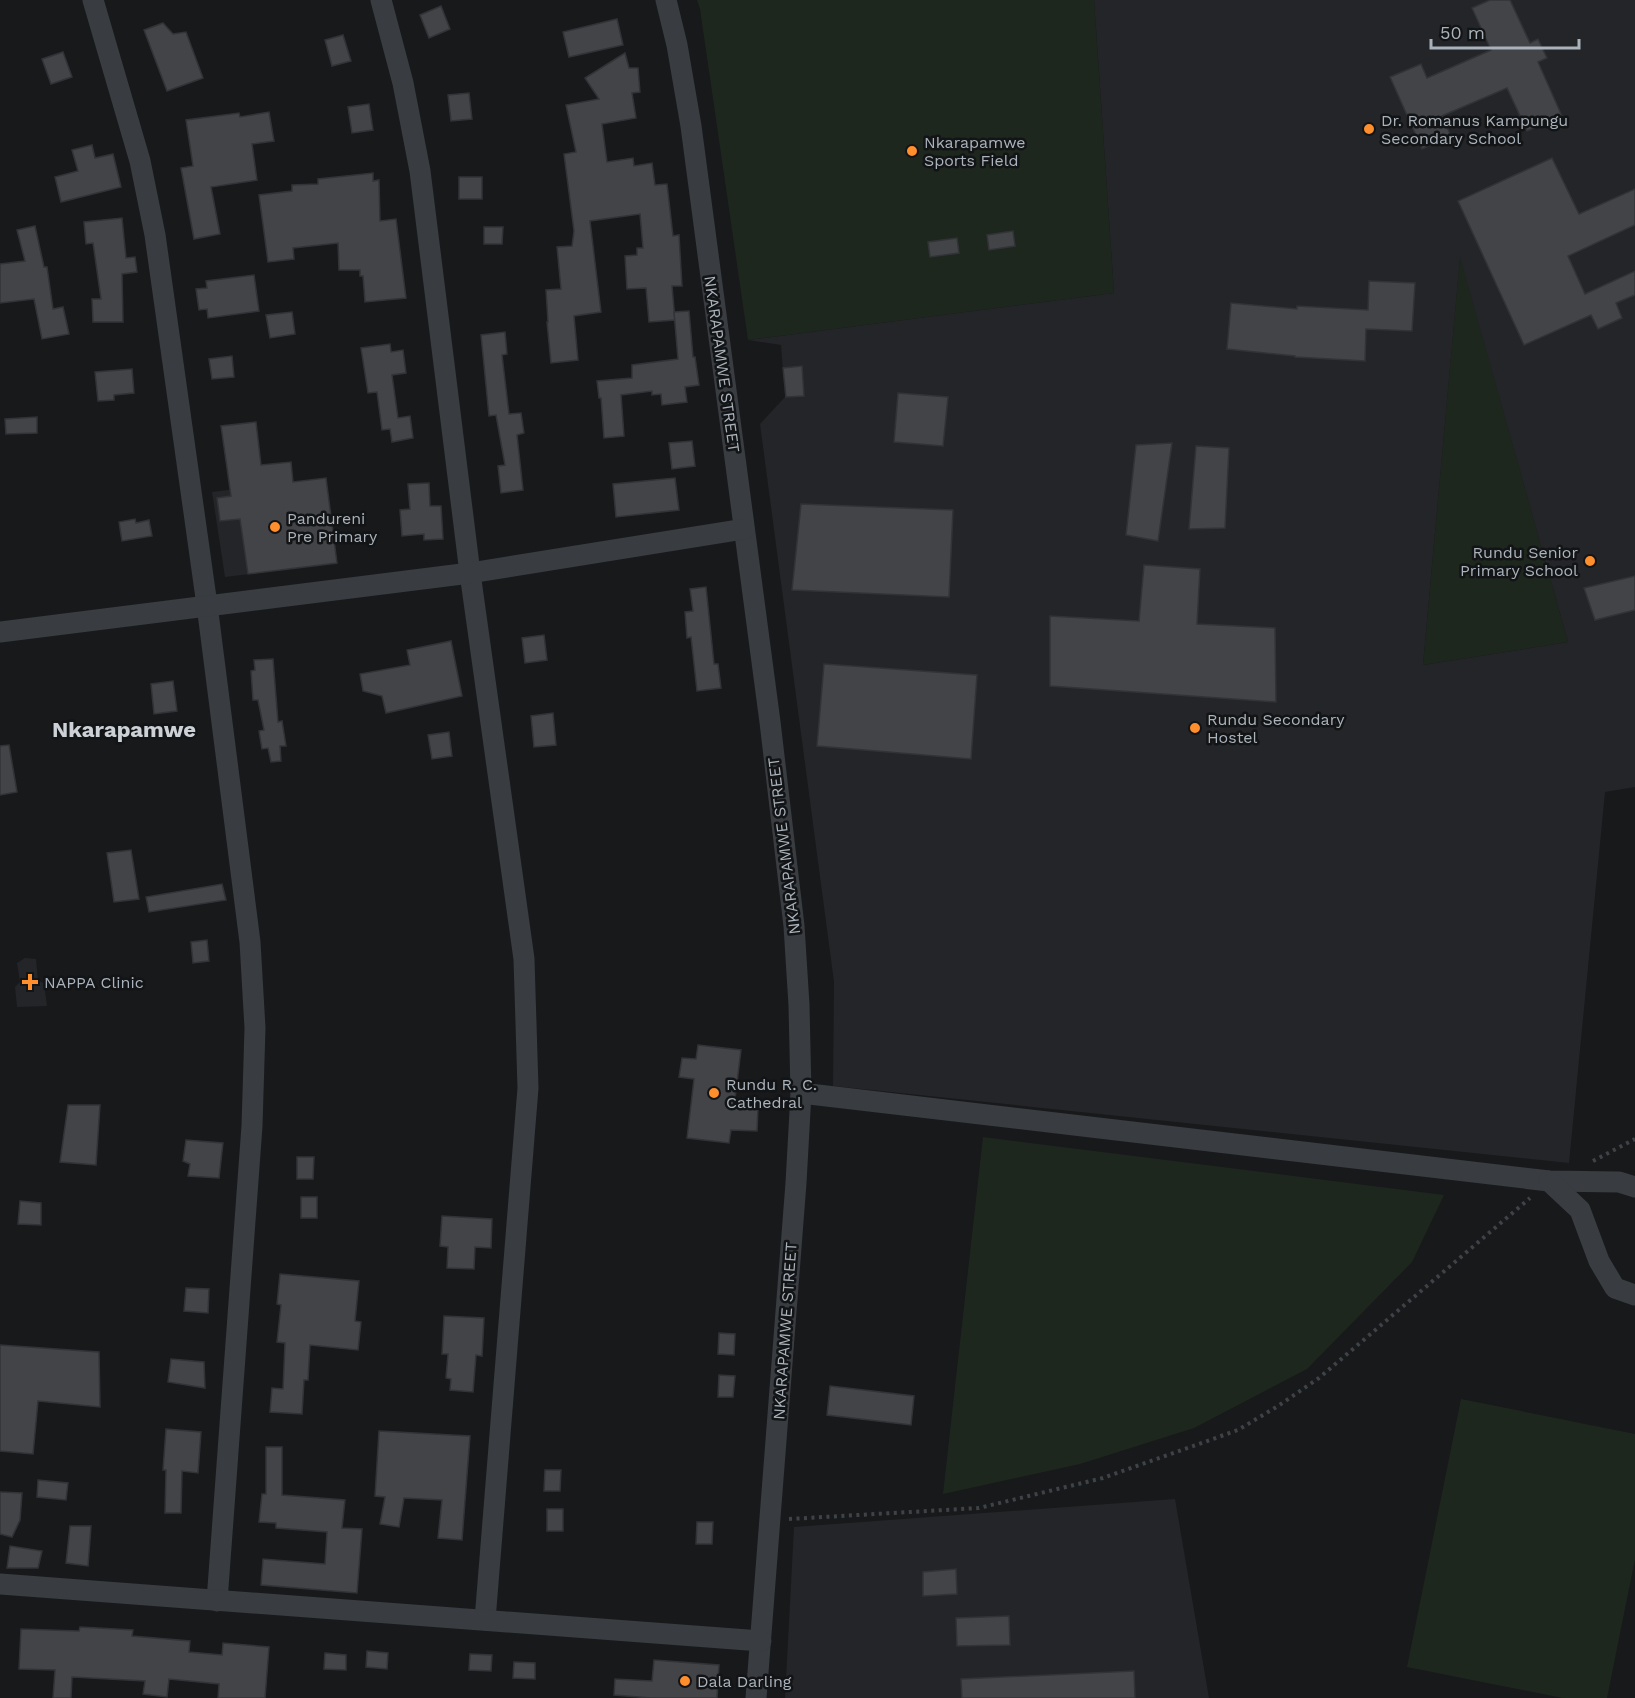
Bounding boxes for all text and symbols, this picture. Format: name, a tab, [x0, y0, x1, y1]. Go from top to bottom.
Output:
scale bar	[1431, 12, 1580, 50]
text: 50 m	[1440, 22, 1485, 43]
place label: Dr. Romanus Kampungu Secondary School	[1381, 111, 1568, 148]
marker: Dr. Romanus Kampungu Secondary School	[1362, 122, 1376, 136]
place label: Nkarapamwe Sports Field	[924, 133, 1026, 170]
marker: Nkarapamwe Sports Field	[905, 144, 919, 158]
street label: NKARAPAMWE STREET	[700, 274, 744, 454]
place label: Pandureni Pre Primary	[287, 509, 378, 546]
marker: Pandureni Pre Primary	[268, 520, 282, 534]
place label: Rundu Senior Primary School	[1460, 543, 1578, 580]
marker: Rundu Senior Primary School	[1583, 554, 1597, 568]
place label: Rundu Secondary Hostel	[1207, 710, 1345, 747]
district label: Nkarapamwe	[52, 717, 196, 742]
marker: Rundu Secondary Hostel	[1188, 721, 1202, 735]
street label: NKARAPAMWE STREET	[764, 756, 804, 936]
marker: NAPPA Clinic	[21, 973, 39, 991]
place label: NAPPA Clinic	[44, 973, 144, 992]
place label: Rundu R. C. Cathedral	[726, 1075, 817, 1112]
marker: Rundu R. C. Cathedral	[707, 1086, 721, 1100]
street label: NKARAPAMWE STREET	[769, 1241, 801, 1421]
place label: Dala Darling	[697, 1672, 792, 1691]
marker: Dala Darling	[678, 1674, 692, 1688]

